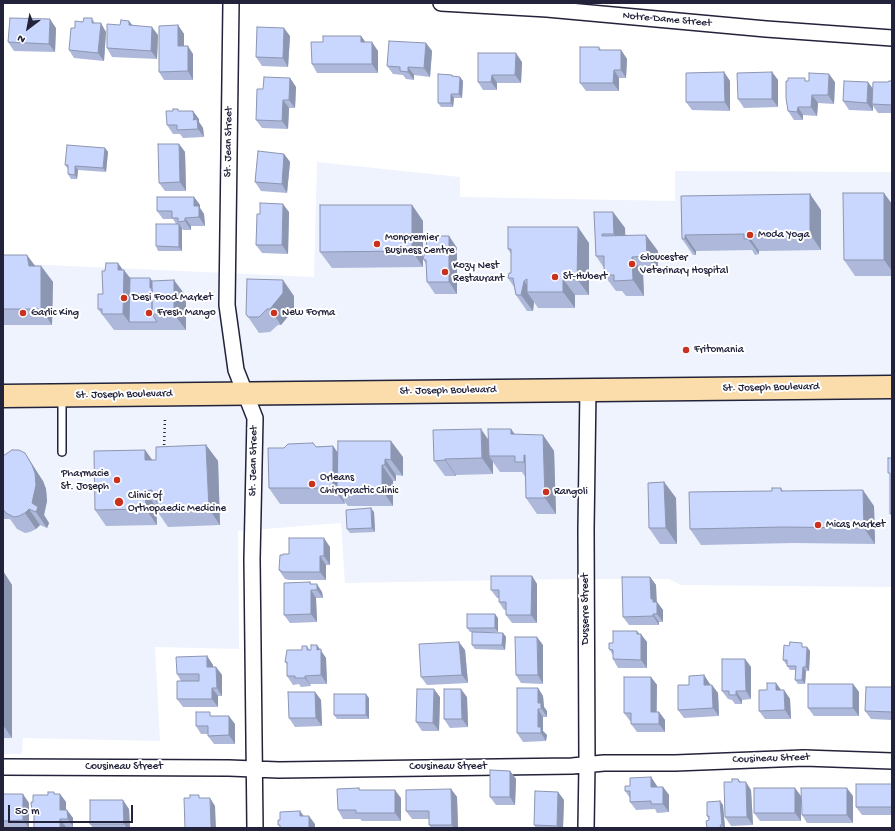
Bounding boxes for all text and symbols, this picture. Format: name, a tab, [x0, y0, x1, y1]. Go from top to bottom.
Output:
north arrow	[8, 8, 48, 48]
street label: Notre-Dame Street	[622, 10, 712, 30]
text: N	[15, 31, 28, 45]
street label: St. Jean Street	[222, 107, 236, 177]
place label: Moda Yoga	[758, 228, 810, 242]
marker: Moda Yoga	[745, 230, 755, 240]
place label: Monpremier Business Centre	[385, 231, 455, 257]
marker: Monpremier Business Centre	[372, 239, 382, 249]
place label: Gloucester Veterinary Hospital	[640, 251, 728, 277]
place label: Kozy Nest Restaurant	[453, 259, 504, 285]
marker: Gloucester Veterinary Hospital	[627, 259, 637, 269]
marker: Kozy Nest Restaurant	[440, 267, 450, 277]
place label: St-Hubert	[563, 270, 607, 284]
marker: St-Hubert	[550, 272, 560, 282]
place label: Desi Food Market	[132, 291, 213, 305]
marker: Desi Food Market	[119, 293, 129, 303]
place label: Garlic King	[31, 306, 79, 320]
place label: Fresh Mango	[157, 306, 216, 320]
place label: New Forma	[282, 306, 335, 320]
marker: Garlic King	[18, 308, 28, 318]
marker: Fresh Mango	[144, 308, 154, 318]
marker: New Forma	[269, 308, 279, 318]
place label: Fritomania	[694, 343, 744, 357]
marker: Fritomania	[681, 345, 691, 355]
street label: St. Joseph Boulevard	[723, 381, 819, 395]
street label: St. Joseph Boulevard	[400, 384, 496, 398]
street label: St. Joseph Boulevard	[76, 388, 172, 402]
street label: St. Jean Street	[247, 426, 261, 496]
place label: Pharmacie St. Joseph	[61, 467, 109, 493]
place label: Orleans Chiropractic Clinic	[320, 471, 398, 497]
marker: Pharmacie St. Joseph	[112, 475, 122, 485]
marker: Orleans Chiropractic Clinic	[307, 479, 317, 489]
place label: Rangoli	[554, 485, 588, 499]
marker: Rangoli	[541, 487, 551, 497]
place label: Clinic of Orthopaedic Medicine	[128, 489, 226, 515]
marker: Clinic of Orthopaedic Medicine	[113, 496, 125, 508]
place label: Micas Market	[826, 518, 885, 532]
marker: Micas Market	[813, 520, 823, 530]
street label: Dusserre Street	[579, 573, 593, 645]
street label: Cousineau Street	[732, 751, 810, 767]
street label: Cousineau Street	[85, 760, 163, 774]
street label: Cousineau Street	[409, 760, 487, 774]
scale bar	[10, 797, 135, 823]
text: 50 m	[15, 805, 40, 819]

